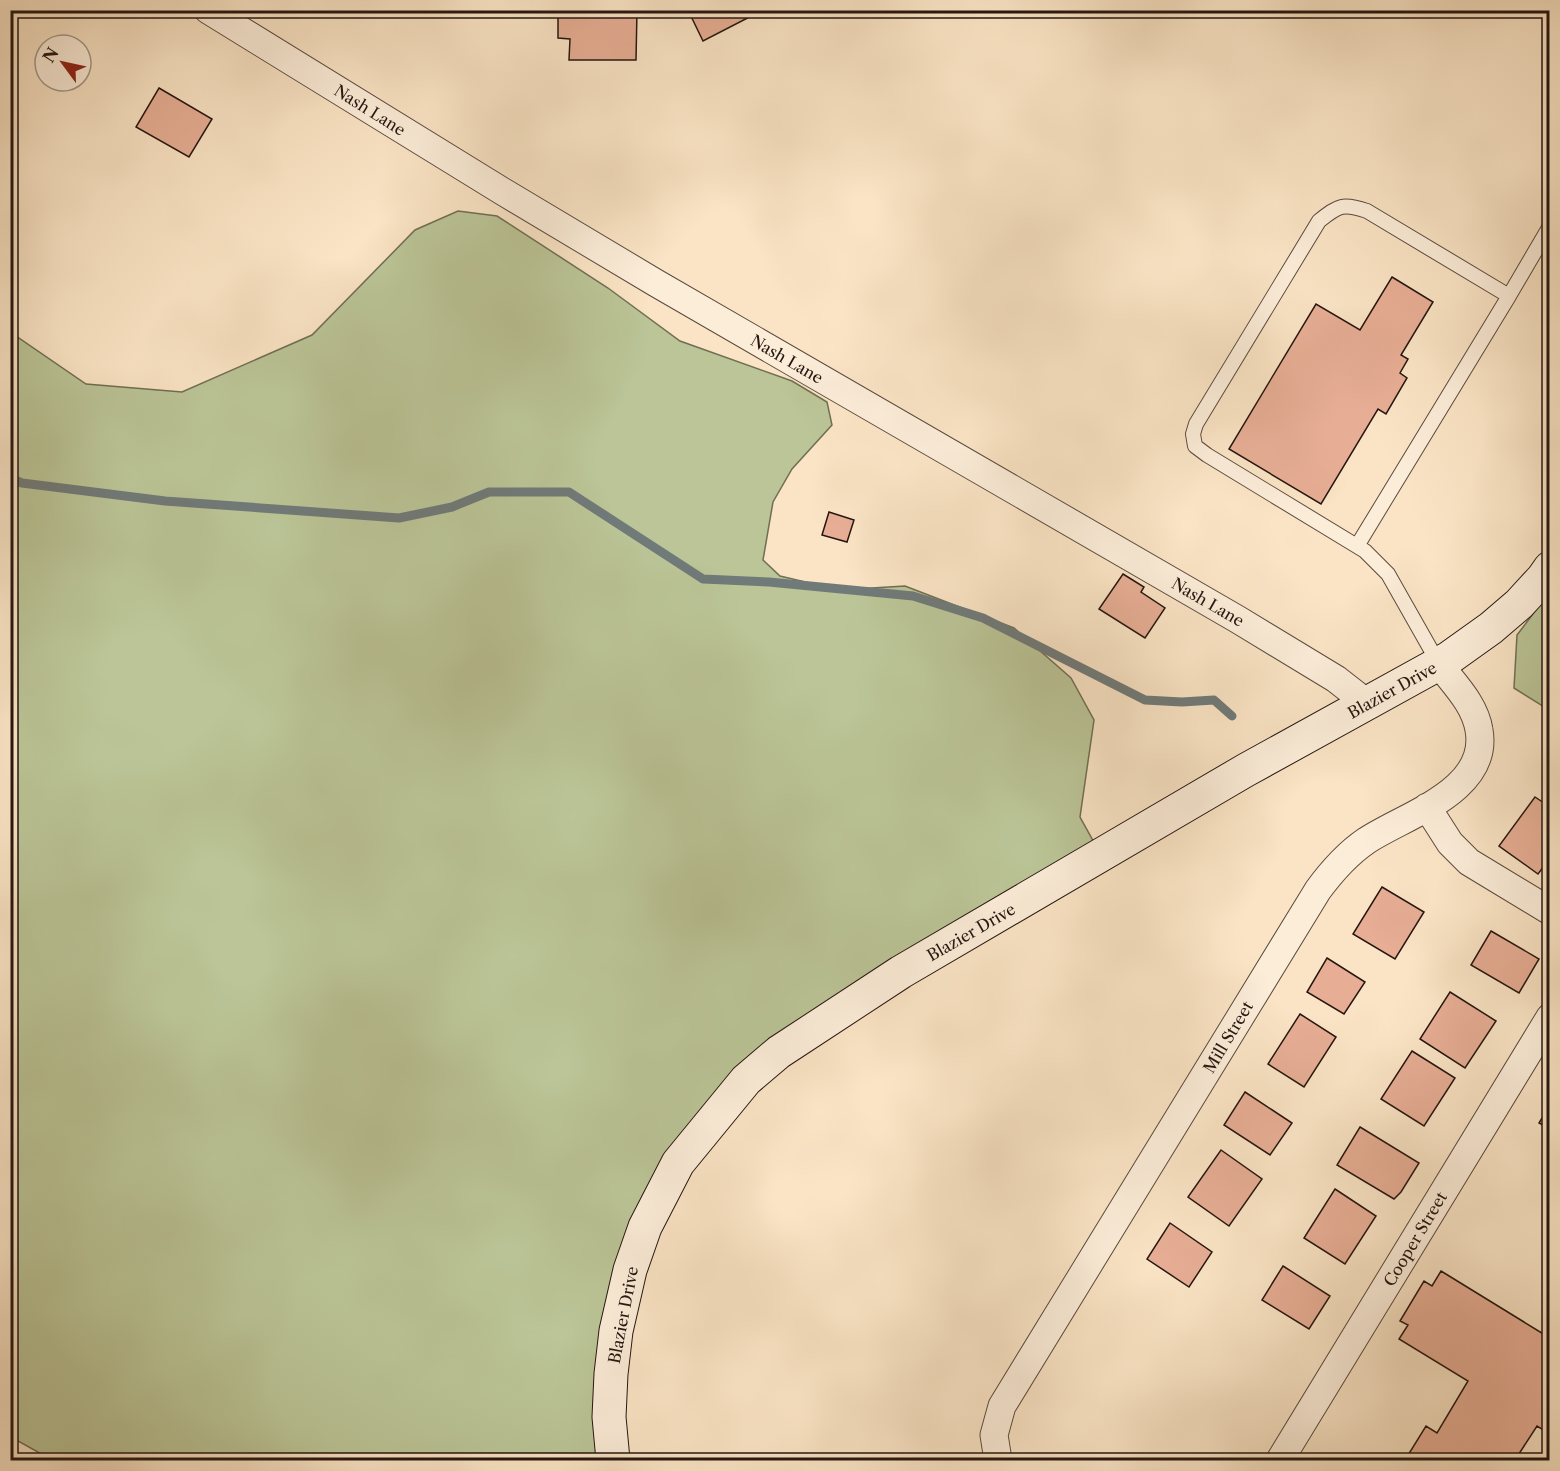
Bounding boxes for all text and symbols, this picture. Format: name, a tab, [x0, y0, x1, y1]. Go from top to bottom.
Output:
north arrow	[33, 33, 93, 93]
text: N	[38, 43, 63, 66]
street label: Nash Lane	[331, 80, 409, 140]
street label: Nash Lane	[747, 330, 827, 388]
street label: Nash Lane	[1168, 573, 1248, 631]
street label: Blazier Drive	[1344, 657, 1440, 723]
street label: Blazier Drive	[923, 899, 1019, 965]
street label: Mill Street	[1199, 997, 1257, 1076]
street label: Cooper Street	[1379, 1188, 1451, 1290]
street label: Blazier Drive	[604, 1265, 642, 1365]

